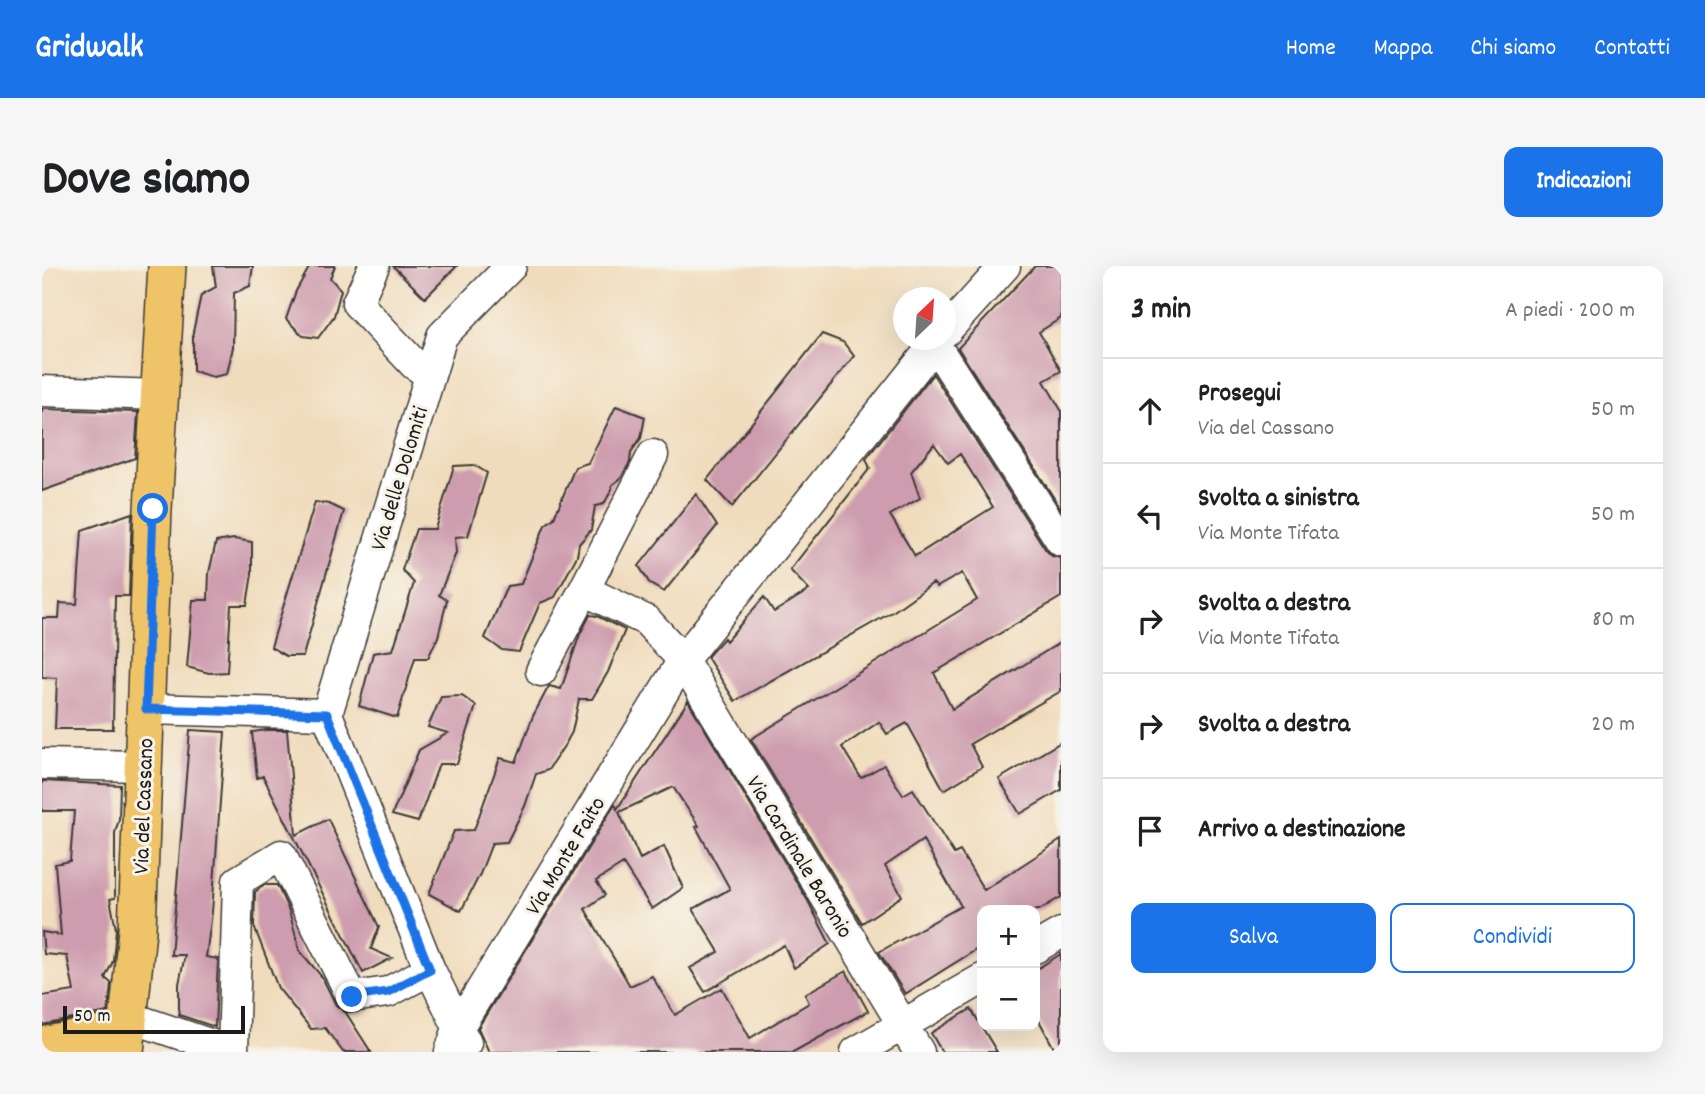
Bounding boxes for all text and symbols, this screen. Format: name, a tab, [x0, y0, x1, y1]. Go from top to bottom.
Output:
text: Gridwalk	[35, 26, 144, 73]
text: Home	[1286, 32, 1336, 66]
text: Mappa	[1374, 32, 1433, 66]
text: Chi siamo	[1471, 32, 1556, 66]
text: Contatti	[1594, 32, 1670, 66]
text: Dove siamo	[42, 147, 250, 217]
button: Indicazioni	[1504, 147, 1663, 217]
north arrow	[893, 287, 956, 350]
text: 3 min	[1131, 290, 1191, 333]
text: A piedi · 200 m	[1505, 295, 1635, 328]
text: Prosegui	[1198, 376, 1281, 413]
icon: ahead	[1131, 392, 1169, 430]
text: 50 m	[1591, 394, 1635, 427]
street label: Via delle Dolomiti	[364, 403, 439, 555]
text: Via del Cassano	[1198, 413, 1334, 446]
text: Svolta a sinistra	[1198, 481, 1359, 518]
route start	[137, 493, 168, 524]
icon: left	[1131, 497, 1169, 535]
text: 50 m	[1591, 499, 1635, 532]
text: Via Monte Tifata	[1198, 518, 1339, 551]
text: Svolta a destra	[1198, 586, 1350, 623]
icon: right	[1131, 602, 1169, 640]
text: 80 m	[1592, 604, 1635, 637]
text: Via Monte Tifata	[1198, 623, 1339, 656]
icon: right	[1131, 707, 1169, 745]
text: Svolta a destra	[1198, 707, 1350, 744]
text: 20 m	[1591, 709, 1635, 742]
street label: Via del Cassano	[127, 738, 164, 875]
street label: Via Cardinale Baronio	[736, 770, 860, 946]
street label: Via Monte Faito	[518, 791, 616, 923]
icon: arrive	[1131, 812, 1169, 850]
text: Arrivo a destinazione	[1198, 812, 1406, 849]
button: Salva	[1131, 903, 1376, 973]
button: Condividi	[1390, 903, 1635, 973]
map controls	[977, 905, 1040, 1031]
button: +	[977, 905, 1040, 968]
button: −	[977, 968, 1040, 1031]
route end	[336, 981, 367, 1012]
scale bar	[63, 1003, 245, 1035]
text: 50 m	[74, 1004, 111, 1031]

